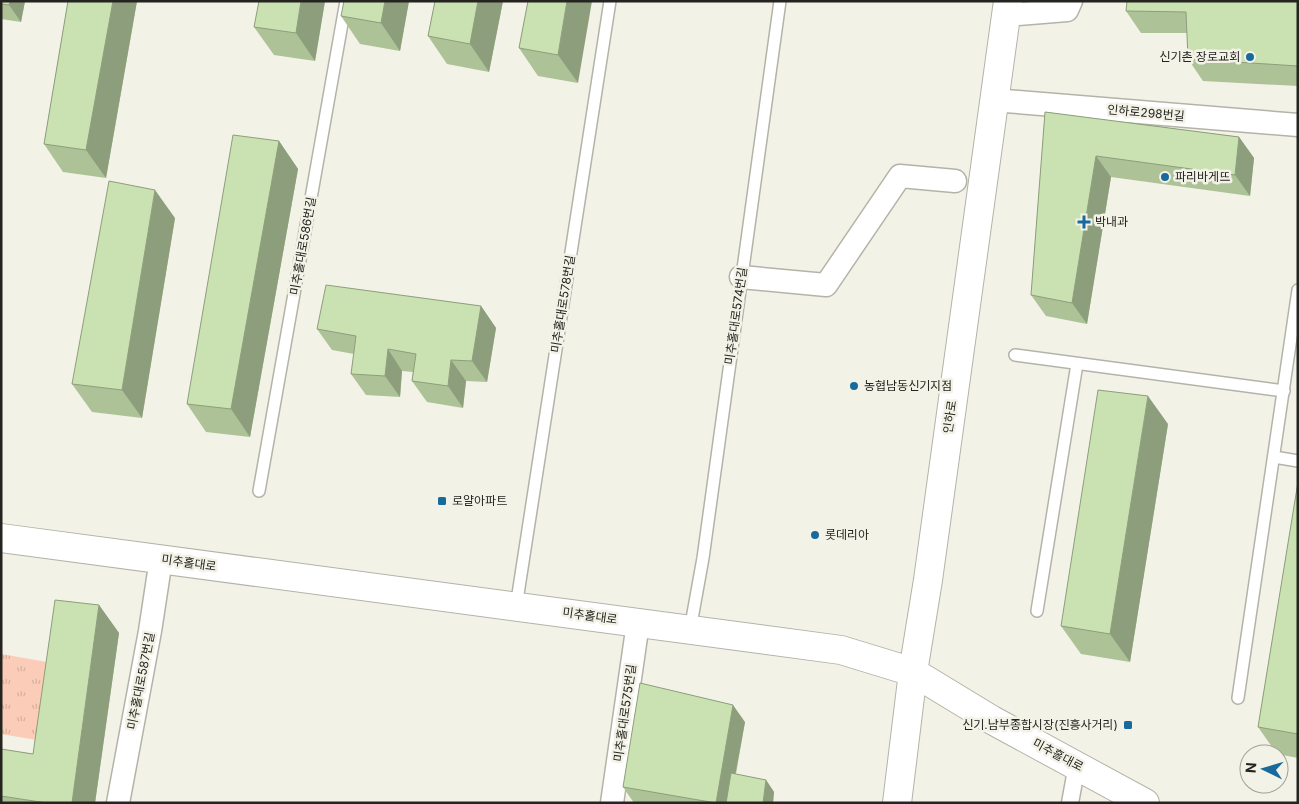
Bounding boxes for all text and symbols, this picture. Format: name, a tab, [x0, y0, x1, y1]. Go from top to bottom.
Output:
place label: 신기촌 장로교회	[1159, 49, 1240, 64]
marker: 신기촌 장로교회	[1244, 51, 1256, 63]
street label: 인하로298번길	[1107, 102, 1185, 123]
place label: 파리바게뜨	[1175, 169, 1230, 184]
marker: 파리바게뜨	[1159, 171, 1171, 183]
street label: 미추홀대로586번길	[286, 196, 319, 296]
place label: 박내과	[1095, 214, 1128, 229]
marker: 박내과	[1077, 215, 1091, 229]
street label: 미추홀대로578번길	[547, 254, 578, 354]
street label: 미추홀대로574번길	[721, 266, 750, 366]
place label: 농협남동신기지점	[864, 378, 952, 393]
marker: 농협남동신기지점	[848, 380, 860, 392]
street label: 인하로	[940, 399, 959, 434]
place label: 로얄아파트	[452, 493, 507, 508]
marker: 로얄아파트	[436, 495, 448, 507]
place label: 롯데리아	[825, 527, 869, 542]
marker: 롯데리아	[809, 529, 821, 541]
street label: 미추홀대로	[161, 551, 217, 574]
street label: 미추홀대로	[562, 604, 618, 627]
street label: 미추홀대로587번길	[124, 631, 157, 731]
street label: 미추홀대로575번길	[610, 663, 639, 763]
place label: 신기.남부종합시장(진흥사거리)	[962, 717, 1118, 732]
marker: 신기.남부종합시장(진흥사거리)	[1122, 719, 1134, 731]
street label: 미추홀대로	[1030, 735, 1086, 774]
north arrow	[1239, 744, 1289, 794]
text: N	[1242, 762, 1259, 774]

